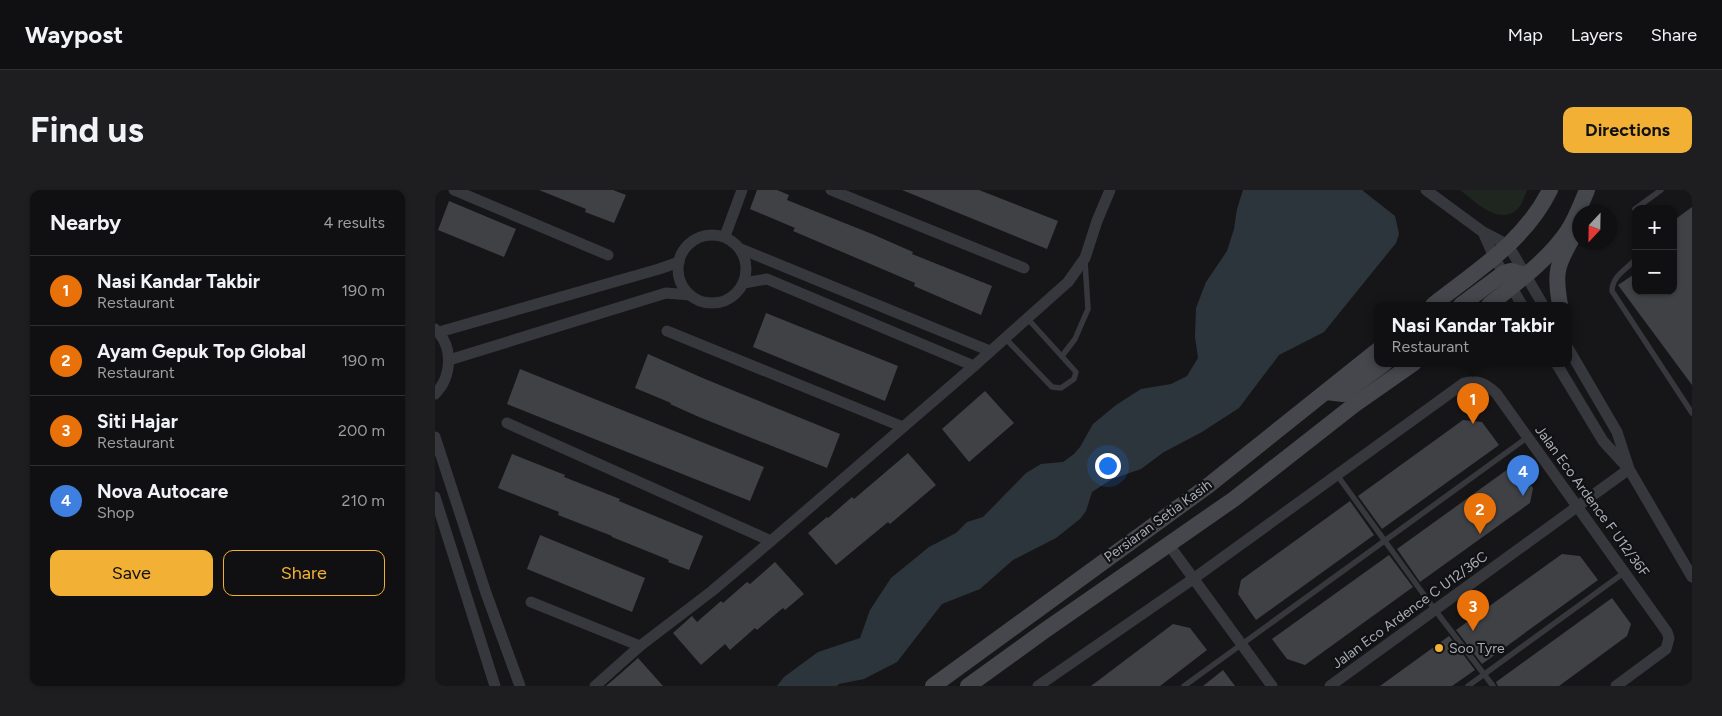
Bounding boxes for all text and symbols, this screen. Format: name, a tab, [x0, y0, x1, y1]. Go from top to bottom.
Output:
text: Waypost	[25, 20, 123, 49]
text: Map	[1508, 24, 1543, 46]
text: Layers	[1571, 24, 1623, 46]
text: Share	[1651, 24, 1697, 46]
button: Directions	[1563, 107, 1692, 153]
text: Find us	[30, 109, 144, 151]
north arrow	[1572, 205, 1617, 250]
map controls	[1632, 205, 1677, 295]
button: +	[1632, 205, 1677, 250]
text: Nearby	[50, 210, 121, 235]
text: 4 results	[324, 213, 385, 232]
button: −	[1632, 250, 1677, 295]
text: Nasi Kandar Takbir	[97, 270, 260, 293]
text: 1	[63, 281, 69, 300]
text: 190 m	[342, 281, 385, 300]
text: Restaurant	[97, 293, 175, 312]
popup	[1374, 302, 1572, 367]
text: Nasi Kandar Takbir	[1391, 314, 1555, 337]
text: Restaurant	[1391, 337, 1469, 356]
text: Ayam Gepuk Top Global	[97, 340, 306, 363]
text: 2	[61, 351, 71, 370]
text: 190 m	[342, 351, 385, 370]
text: Restaurant	[97, 363, 175, 382]
pin: 1	[1457, 383, 1489, 424]
text: Siti Hajar	[97, 410, 178, 433]
text: 3	[62, 421, 70, 440]
text: 200 m	[338, 421, 385, 440]
street label: Jalan Eco Ardence F U12/36F	[1531, 422, 1653, 580]
text: Restaurant	[97, 433, 175, 452]
your location	[1095, 453, 1121, 479]
pin: 4	[1507, 455, 1539, 496]
street label: Persiaran Setia Kasih	[1101, 476, 1215, 566]
text: Nova Autocare	[97, 480, 228, 503]
text: 4	[61, 491, 71, 510]
text: 210 m	[342, 491, 385, 510]
pin: 2	[1464, 493, 1496, 534]
text: Shop	[97, 503, 135, 522]
street label: Jalan Eco Ardence C U12/36C	[1329, 548, 1491, 672]
button: Save	[50, 550, 213, 596]
button: Share	[223, 550, 385, 596]
pin: 3	[1457, 590, 1489, 631]
place label: Soo Tyre	[1449, 640, 1505, 657]
marker: Soo Tyre	[1433, 642, 1445, 654]

